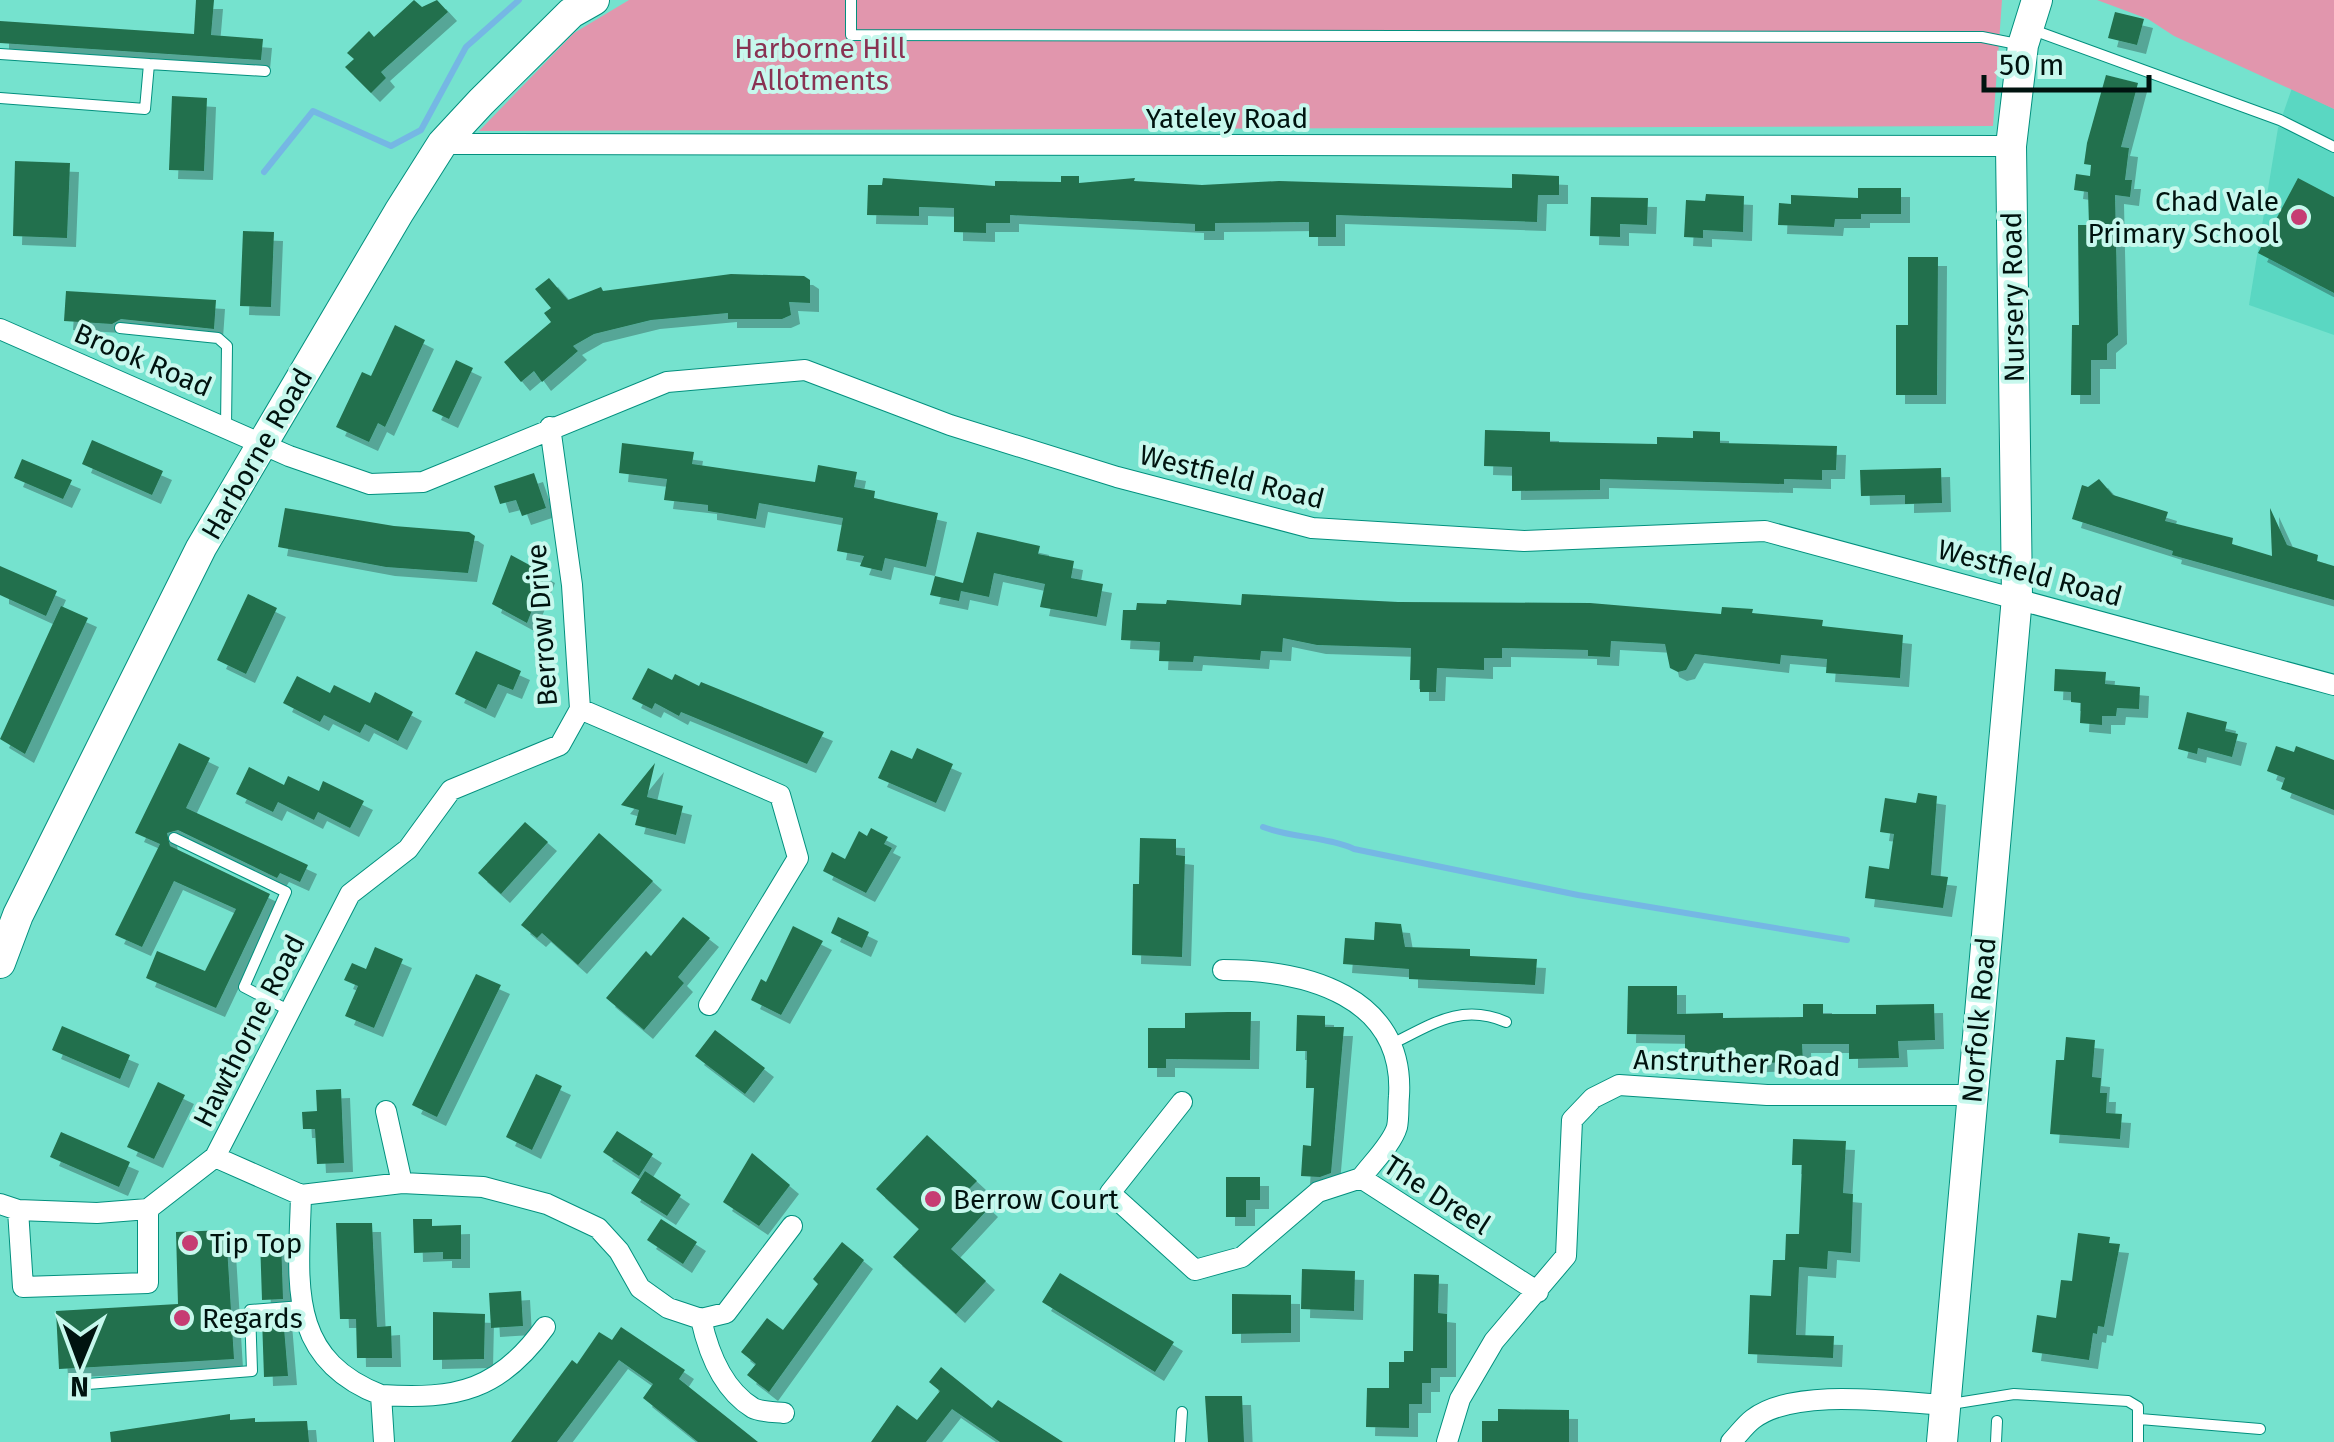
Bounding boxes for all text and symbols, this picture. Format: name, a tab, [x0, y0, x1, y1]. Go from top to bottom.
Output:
scale bar	[1984, 30, 2149, 92]
park label: Harborne Hill Allotments	[734, 32, 906, 97]
text: 50 m	[1999, 47, 2064, 83]
street label: Yateley Road	[1146, 102, 1308, 135]
place label: Chad Vale Primary School	[2087, 185, 2279, 250]
marker: Chad Vale Primary School	[2288, 206, 2310, 228]
street label: Nursery Road	[1995, 211, 2031, 383]
street label: Brook Road	[69, 316, 217, 404]
street label: Harborne Road	[195, 362, 319, 546]
street label: Westfield Road	[1136, 438, 1328, 516]
street label: Westfield Road	[1934, 533, 2126, 613]
street label: Berrow Drive	[520, 543, 564, 707]
street label: Hawthorne Road	[186, 929, 312, 1133]
street label: Norfolk Road	[1955, 936, 2003, 1104]
street label: Anstruther Road	[1633, 1043, 1841, 1083]
street label: The Dreel	[1378, 1148, 1496, 1242]
place label: Berrow Court	[953, 1183, 1119, 1216]
marker: Berrow Court	[922, 1188, 944, 1210]
place label: Tip Top	[210, 1227, 302, 1260]
marker: Tip Top	[179, 1232, 201, 1254]
place label: Regards	[202, 1302, 303, 1335]
marker: Regards	[171, 1307, 193, 1329]
north arrow	[30, 1312, 130, 1412]
text: N	[70, 1370, 89, 1403]

